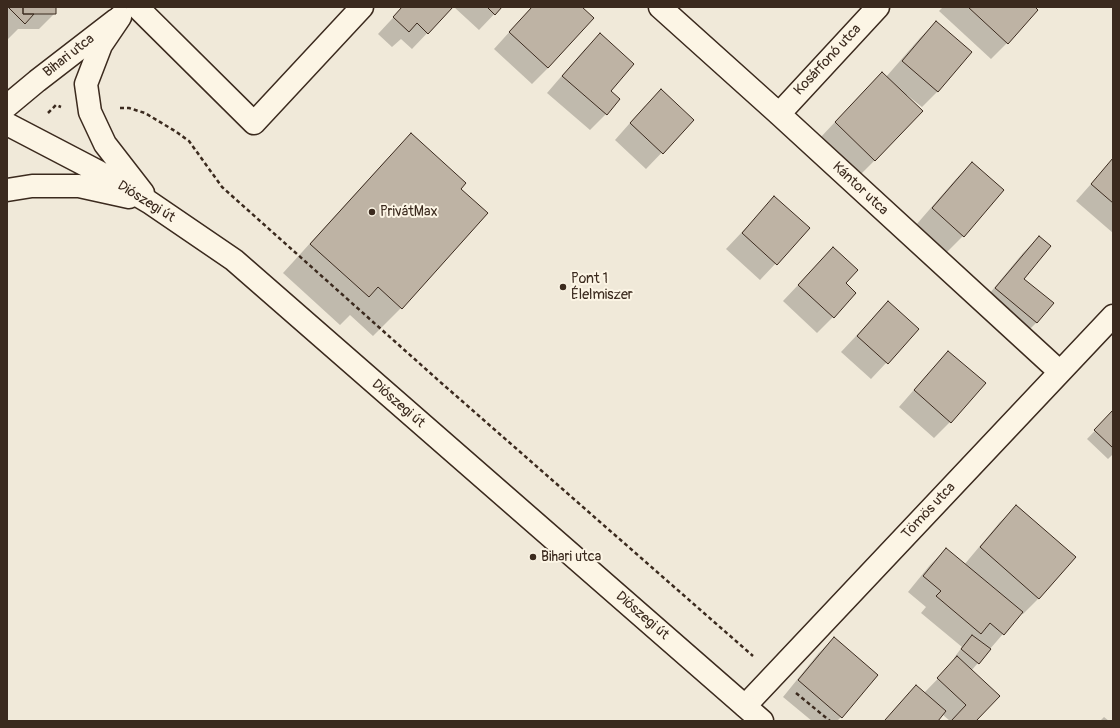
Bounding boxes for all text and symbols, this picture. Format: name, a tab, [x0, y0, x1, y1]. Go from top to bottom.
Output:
street label: Kosárfonó utca	[791, 21, 865, 99]
street label: Bihari utca	[40, 31, 98, 81]
street label: Kántor utca	[829, 159, 891, 219]
street label: Diószegi út	[114, 178, 178, 226]
place label: PrivátMax	[380, 204, 437, 220]
marker: PrivátMax	[367, 207, 377, 217]
place label: Pont 1 Élelmiszer	[571, 271, 633, 304]
marker: Pont 1 Élelmiszer	[558, 282, 568, 292]
street label: Diószegi út	[368, 376, 428, 432]
street label: Tömös utca	[899, 479, 959, 543]
place label: Bihari utca	[541, 549, 601, 565]
marker: Bihari utca	[528, 552, 538, 562]
street label: Diószegi út	[612, 588, 672, 644]

